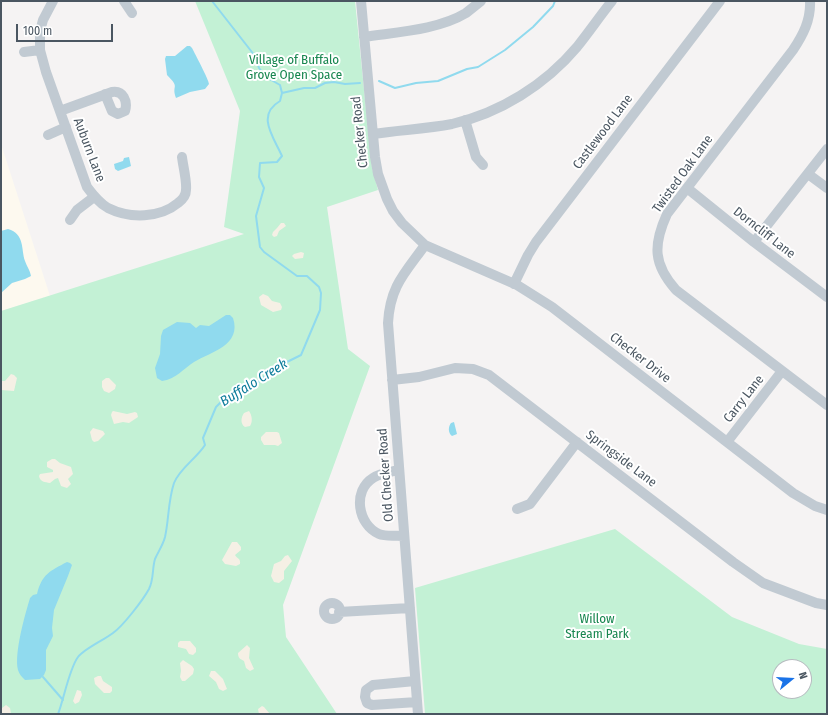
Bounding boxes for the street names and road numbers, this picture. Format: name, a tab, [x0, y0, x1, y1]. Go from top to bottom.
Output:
street label: Castlewood Lane	[570, 91, 636, 173]
street label: Checker Road	[348, 95, 372, 169]
street label: Auburn Lane	[70, 116, 108, 184]
street label: Twisted Oak Lane	[650, 132, 716, 216]
street label: Dorncliff Lane	[730, 204, 798, 262]
street label: Checker Drive	[607, 329, 673, 387]
street label: Carry Lane	[721, 372, 767, 426]
street label: Springside Lane	[583, 427, 659, 491]
street label: Old Checker Road	[375, 428, 397, 522]

